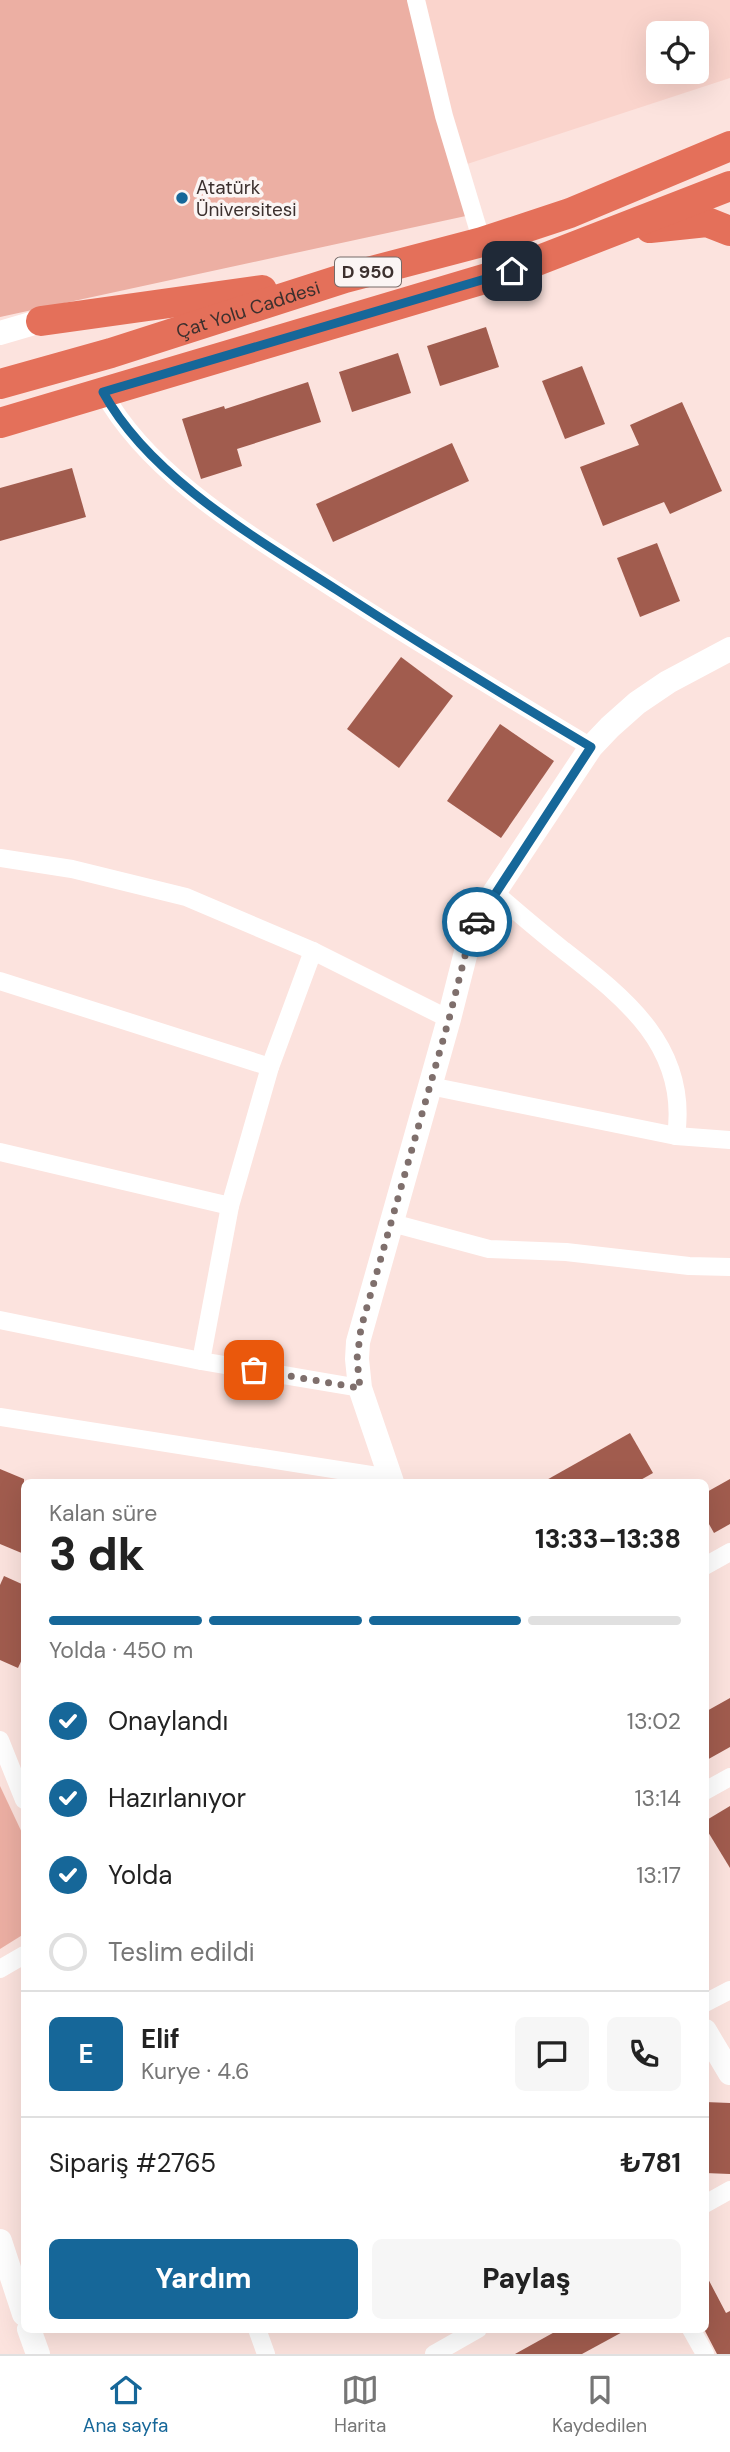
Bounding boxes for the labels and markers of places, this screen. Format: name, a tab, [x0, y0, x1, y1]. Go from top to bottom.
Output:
place label: Atatürk Üniversitesi	[196, 175, 296, 222]
marker: Atatürk Üniversitesi	[174, 190, 190, 206]
pin	[482, 241, 542, 301]
pin	[224, 1340, 284, 1400]

